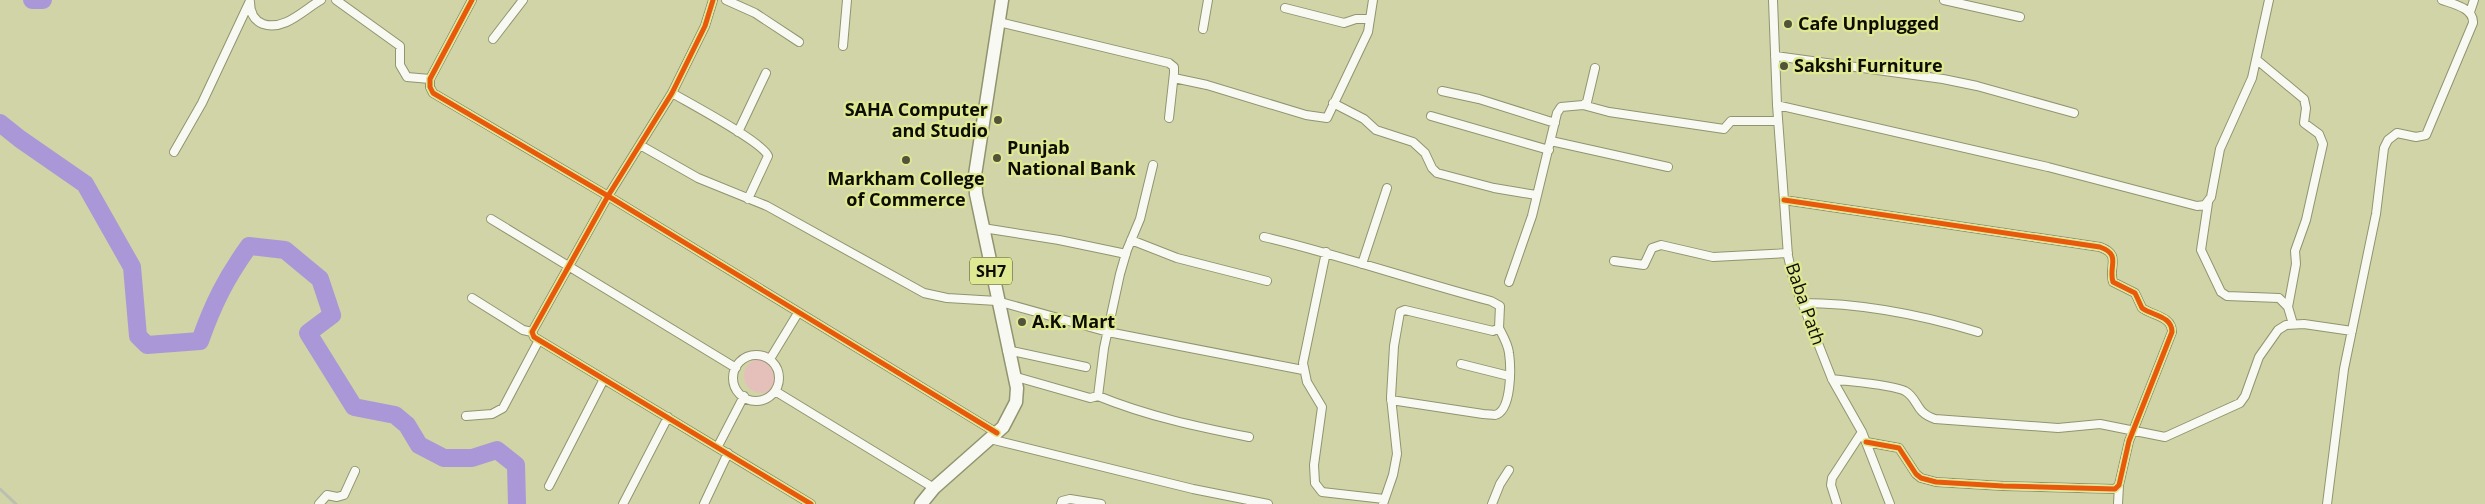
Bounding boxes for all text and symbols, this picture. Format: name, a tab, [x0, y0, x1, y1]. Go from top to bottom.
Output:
place label: Cafe Unplugged	[1798, 11, 1939, 35]
marker: Cafe Unplugged	[1782, 18, 1794, 30]
place label: Sakshi Furniture	[1794, 53, 1943, 77]
marker: Sakshi Furniture	[1778, 60, 1790, 72]
place label: SAHA Computer and Studio	[845, 97, 988, 142]
marker: SAHA Computer and Studio	[992, 114, 1004, 126]
place label: Punjab National Bank	[1007, 135, 1137, 180]
marker: Punjab National Bank	[991, 152, 1003, 164]
marker: Markham College of Commerce	[900, 154, 912, 166]
place label: Markham College of Commerce	[827, 166, 985, 211]
road number: SH7	[970, 258, 1012, 284]
street label: Baba Path	[1781, 259, 1831, 348]
place label: A.K. Mart	[1032, 309, 1115, 333]
marker: A.K. Mart	[1016, 316, 1028, 328]

